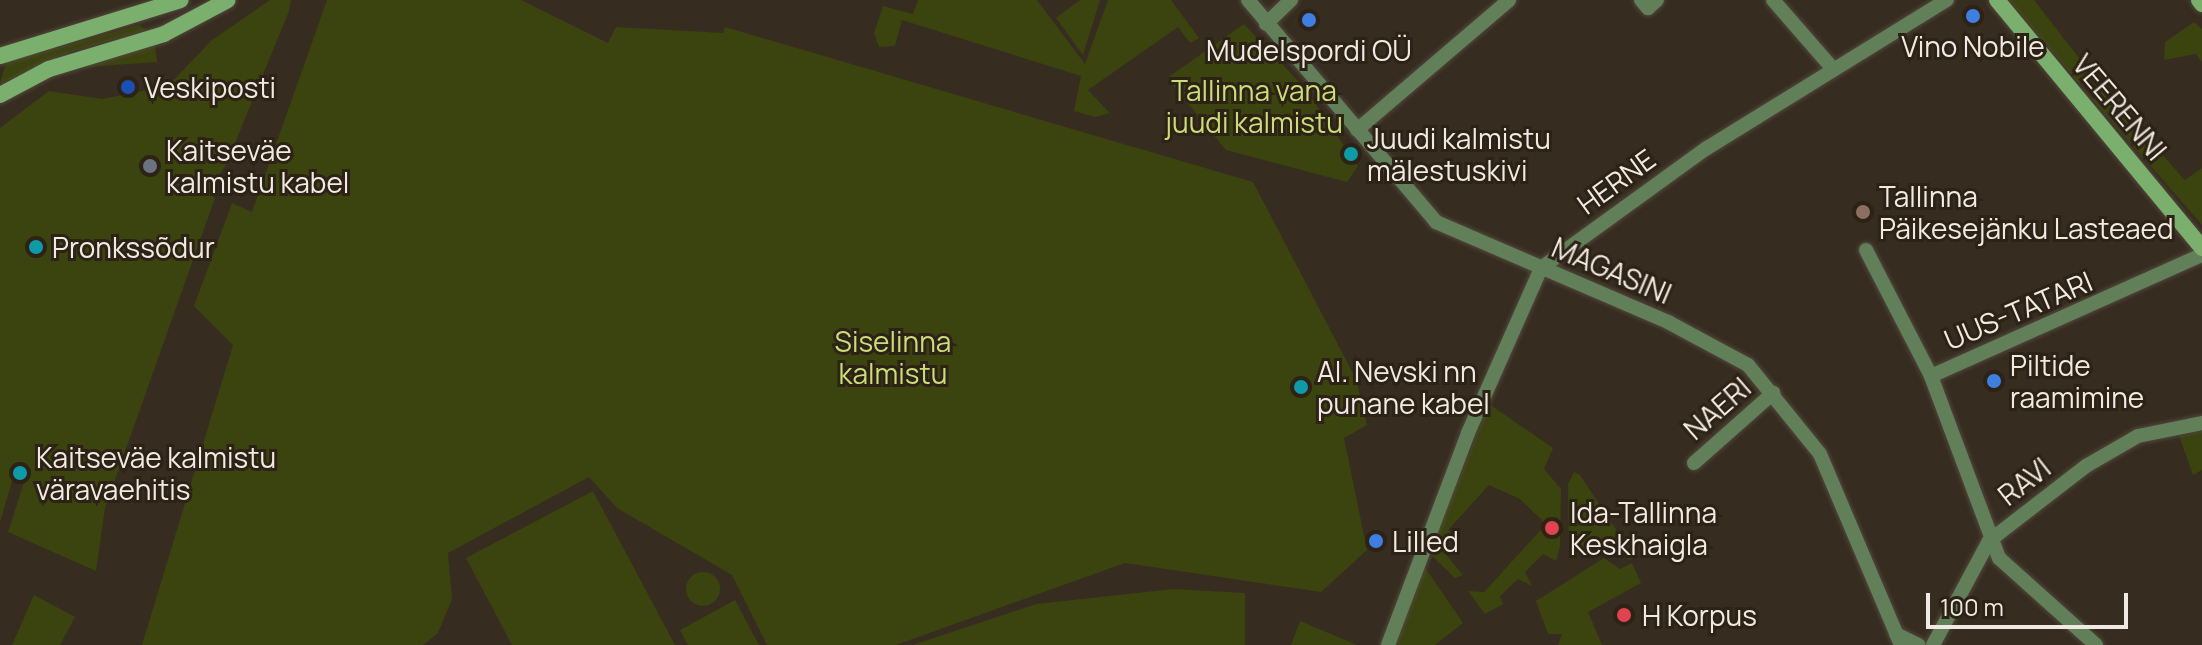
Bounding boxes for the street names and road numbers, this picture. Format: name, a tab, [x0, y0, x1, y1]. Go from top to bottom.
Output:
street label: VEERENNI	[2066, 47, 2174, 167]
street label: HERNE	[1571, 142, 1661, 220]
street label: MAGASINI	[1547, 230, 1677, 310]
street label: UUS-TATARI	[1939, 264, 2097, 356]
street label: NAERI	[1677, 370, 1757, 446]
street label: RAVI	[1991, 450, 2057, 512]

